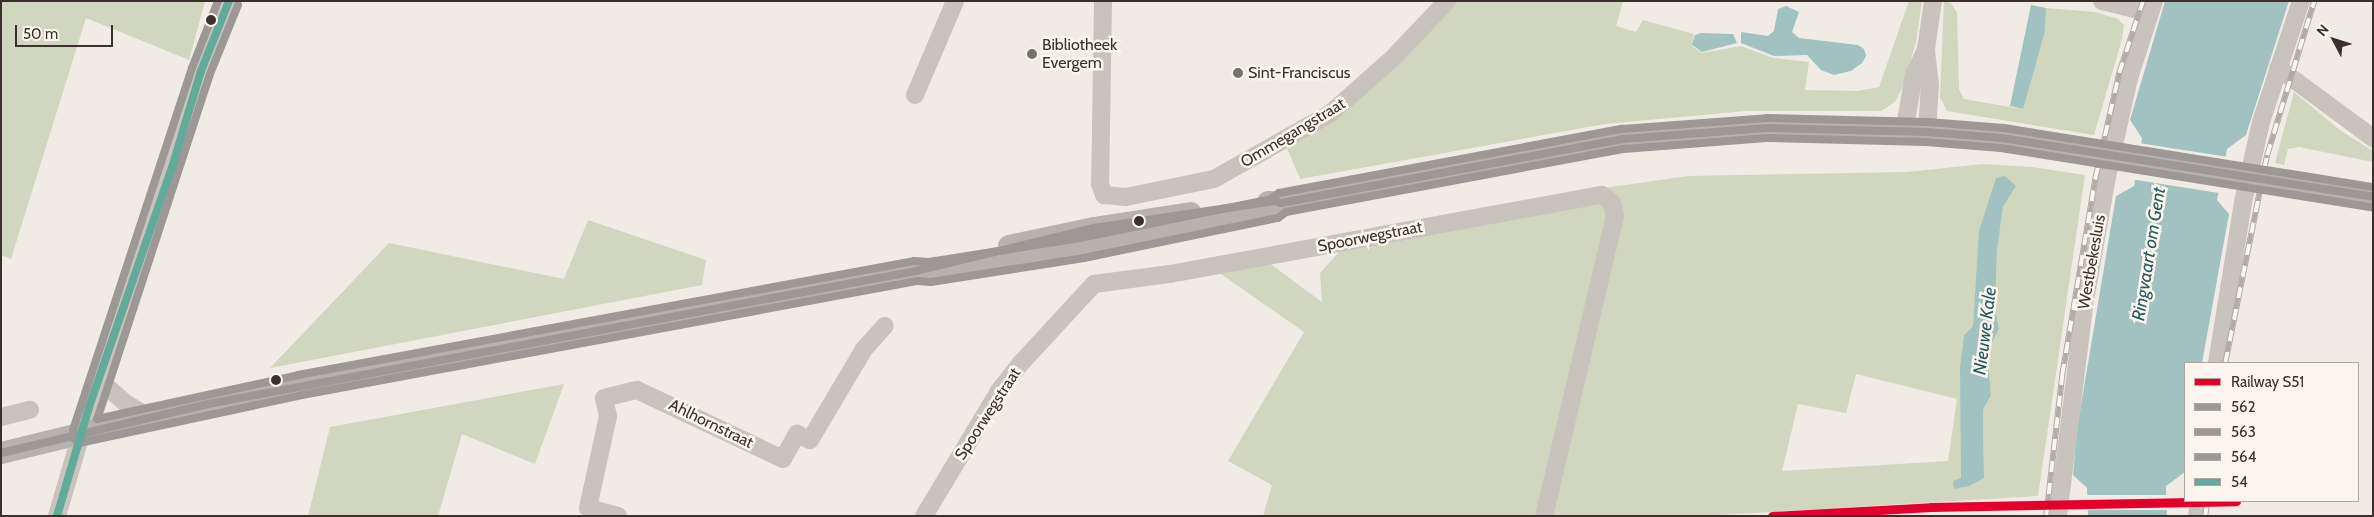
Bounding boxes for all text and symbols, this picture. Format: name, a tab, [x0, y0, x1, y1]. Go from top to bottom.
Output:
scale bar	[18, 15, 115, 47]
unlabelled marker	[206, 15, 216, 25]
north arrow	[2309, 15, 2359, 65]
text: N	[2312, 21, 2333, 40]
text: 50 m	[23, 25, 58, 43]
place label: Bibliotheek Evergem	[1042, 35, 1117, 73]
marker: Bibliotheek Evergem	[1026, 48, 1038, 60]
place label: Sint-Franciscus	[1248, 63, 1350, 83]
marker: Sint-Franciscus	[1232, 67, 1244, 79]
street label: Ommegangstraat	[1237, 94, 1349, 172]
water label: Ringvaart om Gent	[2128, 186, 2170, 322]
street label: Westbekesluis	[2074, 213, 2110, 311]
unlabelled marker	[1134, 216, 1144, 226]
street label: Spoorwegstraat	[1316, 217, 1424, 257]
water label: Nieuwe Kale	[1969, 286, 2001, 376]
legend	[2184, 362, 2359, 502]
street label: Spoorwegstraat	[951, 364, 1025, 464]
text: Railway S51	[2231, 373, 2304, 391]
unlabelled marker	[271, 375, 281, 385]
street label: Ahlhornstraat	[666, 395, 756, 453]
text: 562	[2231, 398, 2256, 416]
text: 563	[2231, 423, 2256, 441]
text: 564	[2231, 448, 2256, 466]
text: 54	[2231, 473, 2248, 491]

